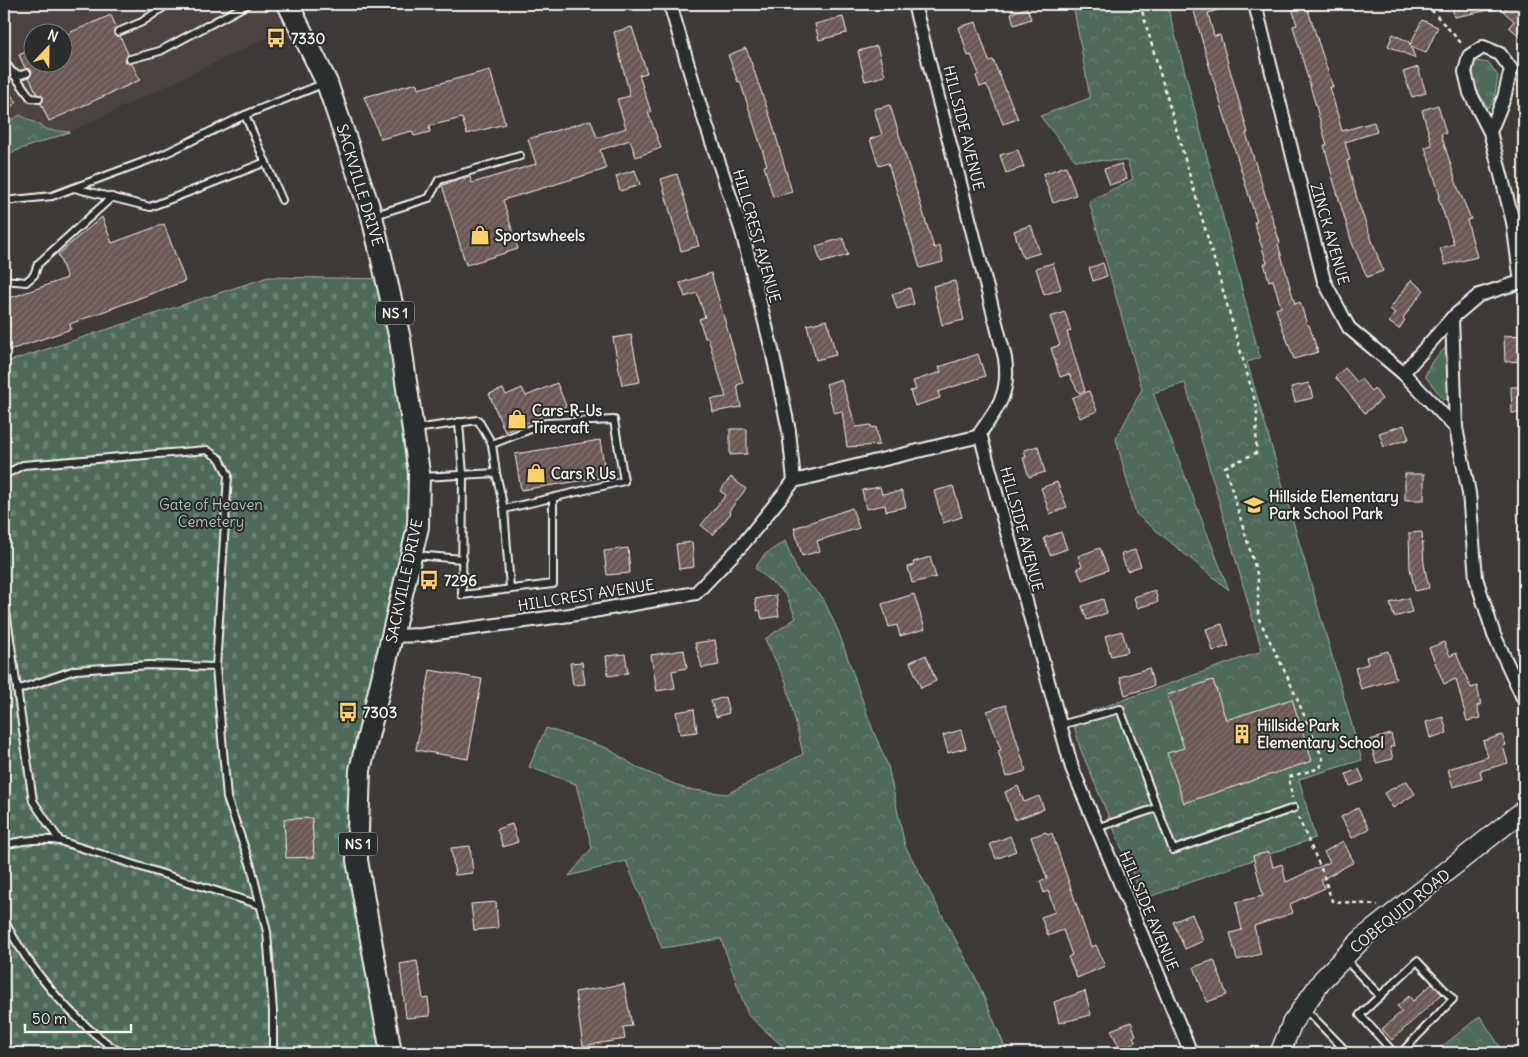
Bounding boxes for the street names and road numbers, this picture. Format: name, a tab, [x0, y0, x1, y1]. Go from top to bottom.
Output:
street label: HILLSIDE AVENUE	[939, 63, 989, 193]
street label: SACKVILLE DRIVE	[332, 122, 388, 249]
street label: HILLCREST AVENUE	[729, 167, 785, 305]
street label: ZINCK AVENUE	[1306, 181, 1354, 287]
road number: NS 1	[376, 302, 414, 324]
street label: HILLSIDE AVENUE	[996, 465, 1048, 594]
street label: SACKVILLE DRIVE	[382, 517, 426, 645]
street label: HILLCREST AVENUE	[517, 575, 656, 615]
road number: NS 1	[339, 832, 377, 856]
street label: HILLSIDE AVENUE	[1115, 848, 1183, 974]
street label: COBEQUID ROAD	[1346, 865, 1454, 957]

